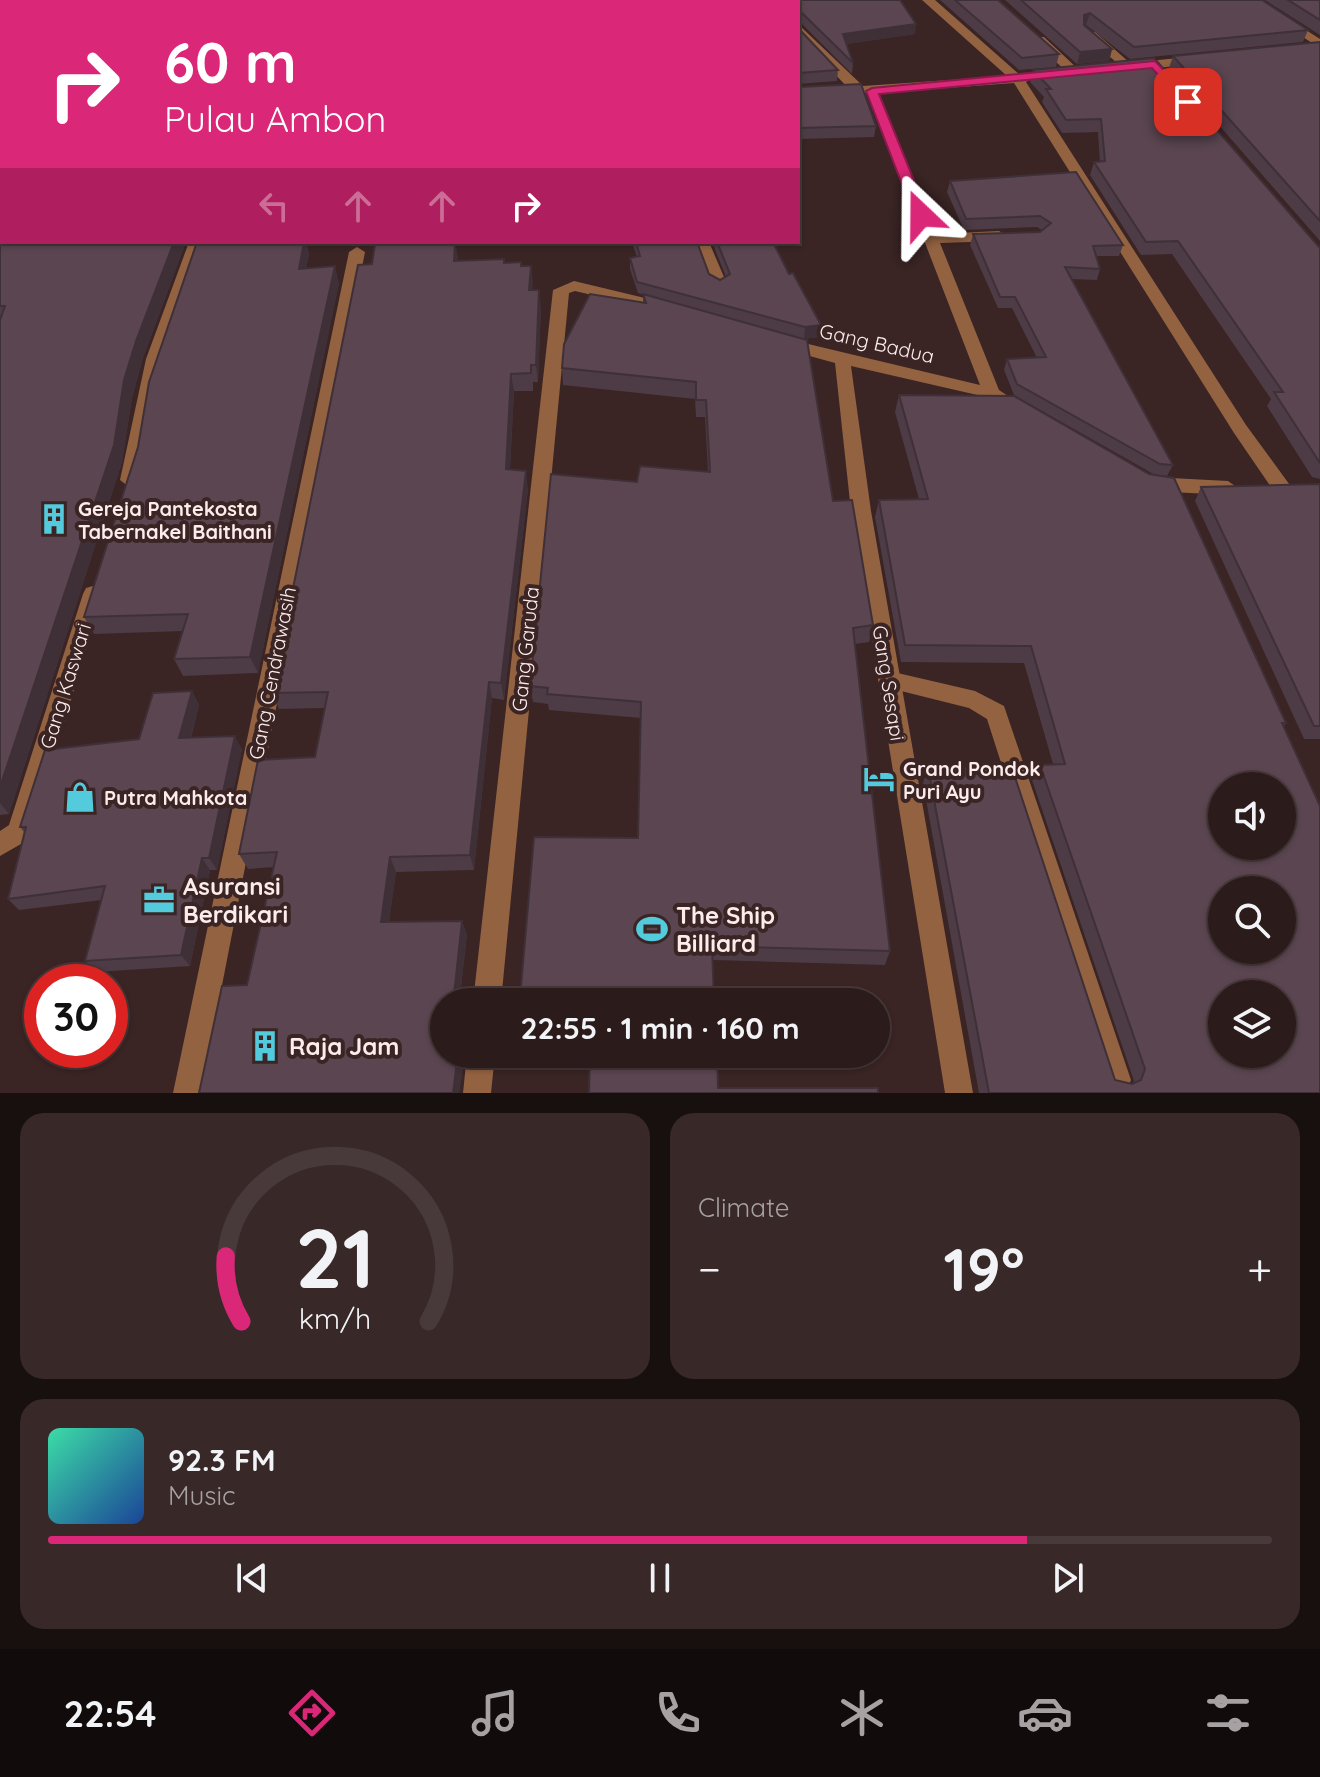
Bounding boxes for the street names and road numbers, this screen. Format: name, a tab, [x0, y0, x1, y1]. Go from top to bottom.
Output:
street label: Gang Badua	[817, 318, 937, 368]
street label: Gang Cendrawasih	[243, 584, 301, 762]
street label: Gang Garuda	[506, 585, 544, 713]
street label: Gang Kaswari	[34, 620, 96, 752]
street label: Gang Sesapi	[868, 624, 910, 742]

